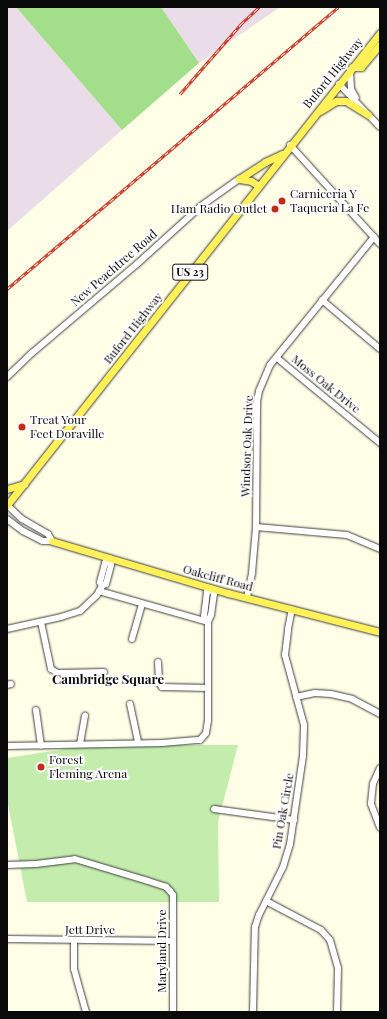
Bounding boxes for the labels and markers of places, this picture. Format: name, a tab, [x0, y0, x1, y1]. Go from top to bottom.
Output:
place label: Carniceria Y Taqueria La Fe	[290, 187, 370, 215]
marker: Carniceria Y Taqueria La Fe	[277, 196, 287, 206]
place label: Ham Radio Outlet	[171, 202, 267, 216]
marker: Ham Radio Outlet	[270, 204, 280, 214]
place label: Treat Your Feet Doraville	[30, 413, 105, 441]
marker: Treat Your Feet Doraville	[17, 422, 27, 432]
place label: Forest Fleming Arena	[49, 753, 128, 781]
marker: Forest Fleming Arena	[36, 762, 46, 772]

